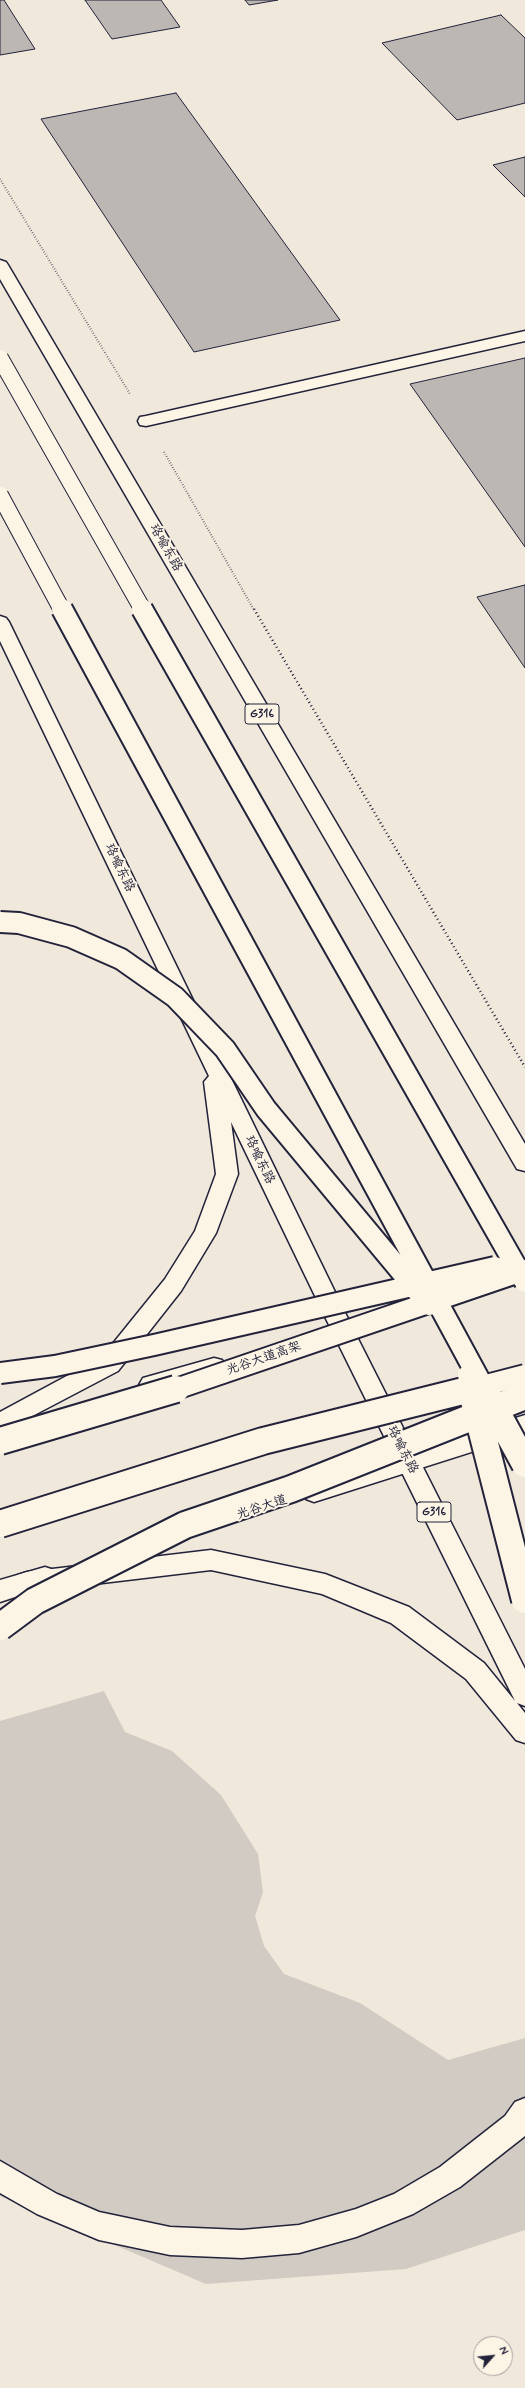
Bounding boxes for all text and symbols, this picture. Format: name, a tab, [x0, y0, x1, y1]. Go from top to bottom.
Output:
street label: 珞喻东路	[145, 522, 185, 574]
road number: G316	[245, 704, 279, 724]
street label: 珞喻东路	[101, 841, 137, 895]
street label: 珞喻东路	[241, 1133, 277, 1187]
street label: 光谷大道高架	[225, 1339, 303, 1379]
street label: 珞喻东路	[383, 1423, 421, 1477]
street label: 光谷大道	[235, 1493, 289, 1523]
road number: G316	[417, 1502, 451, 1522]
north arrow	[473, 2336, 513, 2376]
text: N	[495, 2345, 511, 2357]

